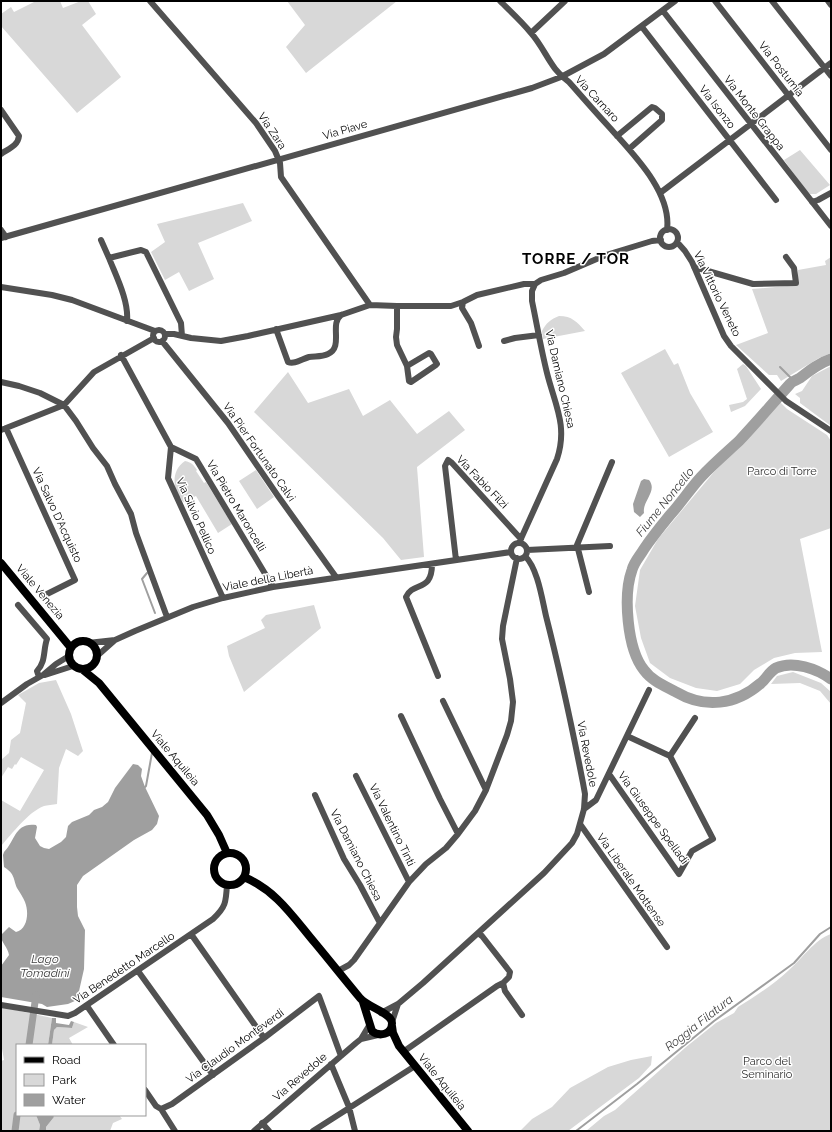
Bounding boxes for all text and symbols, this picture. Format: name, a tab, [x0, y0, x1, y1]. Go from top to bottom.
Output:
street label: Via Postumia	[756, 39, 806, 99]
street label: Via Carnaro	[572, 73, 622, 125]
street label: Via Monte Grappa	[721, 73, 787, 153]
street label: Via Isonzo	[696, 83, 738, 132]
street label: Via Zara	[255, 110, 289, 152]
street label: Via Piave	[321, 117, 369, 143]
street label: Via Vittorio Veneto	[691, 249, 744, 339]
district label: TORRE / TOR	[522, 250, 630, 268]
street label: Via Damiano Chiesa	[542, 328, 578, 430]
street label: Via Pier Fortunato Calvi	[220, 400, 298, 504]
street label: Via Fabio Filzi	[453, 453, 511, 511]
street label: Via Pietro Maroncelli	[204, 458, 268, 554]
water label: Fiume Noncello	[633, 465, 697, 539]
park label: Parco di Torre	[747, 465, 817, 478]
street label: Via Salvo D'Acquisto	[29, 466, 85, 565]
street label: Via Silvio Pellico	[173, 476, 219, 557]
street label: Viale Venezia	[13, 562, 67, 622]
street label: Viale della Libertà	[222, 564, 314, 594]
street label: Via Revedole	[574, 720, 600, 789]
street label: Viale Aquileia	[148, 728, 202, 788]
street label: Via Giuseppe Spelladi	[615, 769, 691, 867]
street label: Via Valentino Tinti	[366, 782, 418, 868]
street label: Via Damiano Chiesa	[327, 807, 385, 903]
street label: Via Liberale Mottense	[594, 831, 668, 930]
street label: Via Benedetto Marcello	[71, 929, 178, 1007]
water label: Lago Tomadini	[20, 952, 70, 980]
water label: Roggia Filatura	[662, 992, 736, 1054]
street label: Via Claudio Monteverdi	[184, 1006, 286, 1086]
legend	[16, 1044, 146, 1116]
street label: Via Revedole	[270, 1050, 330, 1104]
street label: Viale Aquileia	[415, 1051, 469, 1113]
text: Road	[52, 1053, 81, 1067]
park label: Parco del Seminario	[742, 1055, 793, 1081]
text: Park	[52, 1073, 77, 1087]
text: Water	[52, 1093, 86, 1107]

